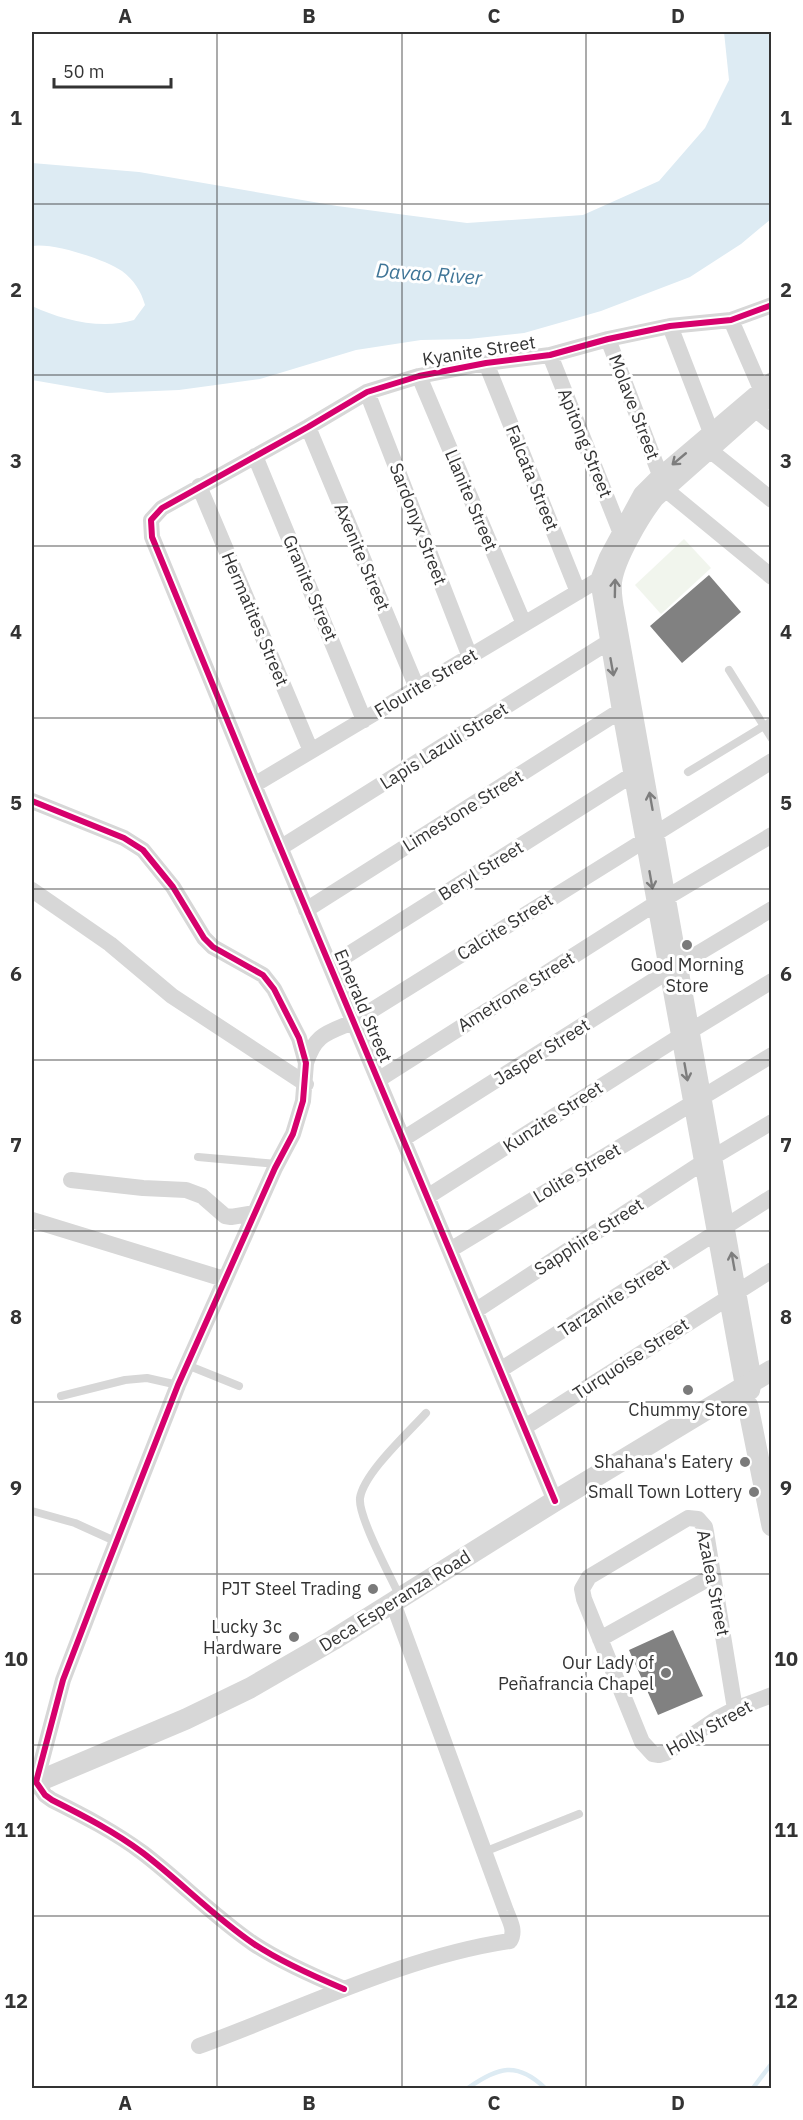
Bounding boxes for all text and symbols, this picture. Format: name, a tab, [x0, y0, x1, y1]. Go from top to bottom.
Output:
text: A	[118, 2, 132, 29]
text: B	[302, 2, 316, 29]
text: C	[487, 2, 501, 29]
text: D	[671, 2, 685, 29]
scale bar	[54, 51, 171, 89]
text: 50 m	[63, 60, 105, 83]
text: 1	[10, 104, 22, 131]
text: 1	[780, 104, 792, 131]
water label: Davao River	[375, 256, 484, 291]
text: 2	[10, 276, 22, 303]
text: 2	[780, 276, 792, 303]
street label: Kyanite Street	[421, 330, 537, 371]
street label: Molave Street	[604, 351, 665, 463]
street label: Apitong Street	[553, 385, 618, 501]
street label: Falcata Street	[501, 422, 564, 534]
street label: Llanite Street	[440, 446, 503, 554]
text: 3	[10, 447, 22, 474]
text: 3	[780, 447, 792, 474]
one-way arrow	[671, 452, 687, 465]
street label: Sardonyx Street	[385, 460, 452, 588]
street label: Axenite Street	[329, 499, 395, 614]
street label: Granite Street	[278, 531, 343, 644]
street label: Hermatites Street	[217, 548, 294, 690]
one-way arrow	[609, 579, 621, 598]
text: 4	[10, 618, 22, 645]
text: 4	[780, 618, 792, 645]
street label: Flourite Street	[370, 643, 481, 722]
one-way arrow	[606, 657, 617, 677]
street label: Lapis Lazuli Street	[375, 697, 512, 794]
street label: Limestone Street	[398, 764, 527, 857]
text: 5	[10, 789, 22, 816]
text: 5	[780, 789, 792, 816]
one-way arrow	[645, 791, 656, 811]
street label: Beryl Street	[434, 835, 528, 906]
one-way arrow	[645, 869, 656, 889]
street label: Calcite Street	[452, 888, 557, 965]
marker: Good Morning Store	[680, 938, 694, 952]
street label: Emerald Street	[329, 946, 398, 1066]
street label: Ametrone Street	[453, 946, 579, 1037]
place label: Good Morning Store	[630, 953, 744, 997]
text: 6	[10, 960, 22, 987]
text: 6	[780, 960, 792, 987]
street label: Jasper Street	[490, 1013, 594, 1090]
one-way arrow	[680, 1061, 691, 1081]
street label: Kunzite Street	[499, 1076, 607, 1157]
text: 7	[10, 1131, 22, 1158]
text: 7	[780, 1131, 792, 1158]
street label: Lolite Street	[529, 1137, 625, 1208]
street label: Sapphire Street	[530, 1193, 648, 1280]
one-way arrow	[727, 1252, 738, 1272]
street label: Tarzanite Street	[554, 1253, 674, 1342]
text: 8	[10, 1303, 22, 1330]
text: 8	[780, 1303, 792, 1330]
street label: Turquoise Street	[568, 1313, 693, 1405]
marker: Chummy Store	[681, 1383, 695, 1397]
place label: Chummy Store	[628, 1398, 748, 1421]
place label: Shahana's Eatery	[594, 1450, 733, 1473]
marker: Shahana's Eatery	[738, 1455, 752, 1469]
text: 9	[10, 1474, 22, 1501]
text: 9	[780, 1474, 792, 1501]
place label: Small Town Lottery	[588, 1480, 742, 1503]
marker: Small Town Lottery	[747, 1485, 761, 1499]
street label: Azalea Street	[692, 1528, 735, 1638]
street label: Deca Esperanza Road	[315, 1545, 475, 1657]
place label: PJT Steel Trading	[221, 1577, 361, 1600]
marker: PJT Steel Trading	[366, 1582, 380, 1596]
place label: Lucky 3c Hardware	[203, 1615, 282, 1659]
marker: Lucky 3c Hardware	[287, 1630, 301, 1644]
text: 10	[4, 1645, 28, 1672]
text: 10	[774, 1645, 798, 1672]
place label: Our Lady of Peñafrancia Chapel	[498, 1651, 654, 1695]
marker: Our Lady of Peñafrancia Chapel	[659, 1666, 673, 1680]
street label: Holly Street	[662, 1694, 756, 1761]
text: 11	[4, 1816, 28, 1843]
text: 11	[774, 1816, 798, 1843]
text: 12	[4, 1987, 28, 2014]
text: 12	[774, 1987, 798, 2014]
text: A	[118, 2089, 132, 2116]
text: B	[302, 2089, 316, 2116]
text: C	[487, 2089, 501, 2116]
text: D	[671, 2089, 685, 2116]

